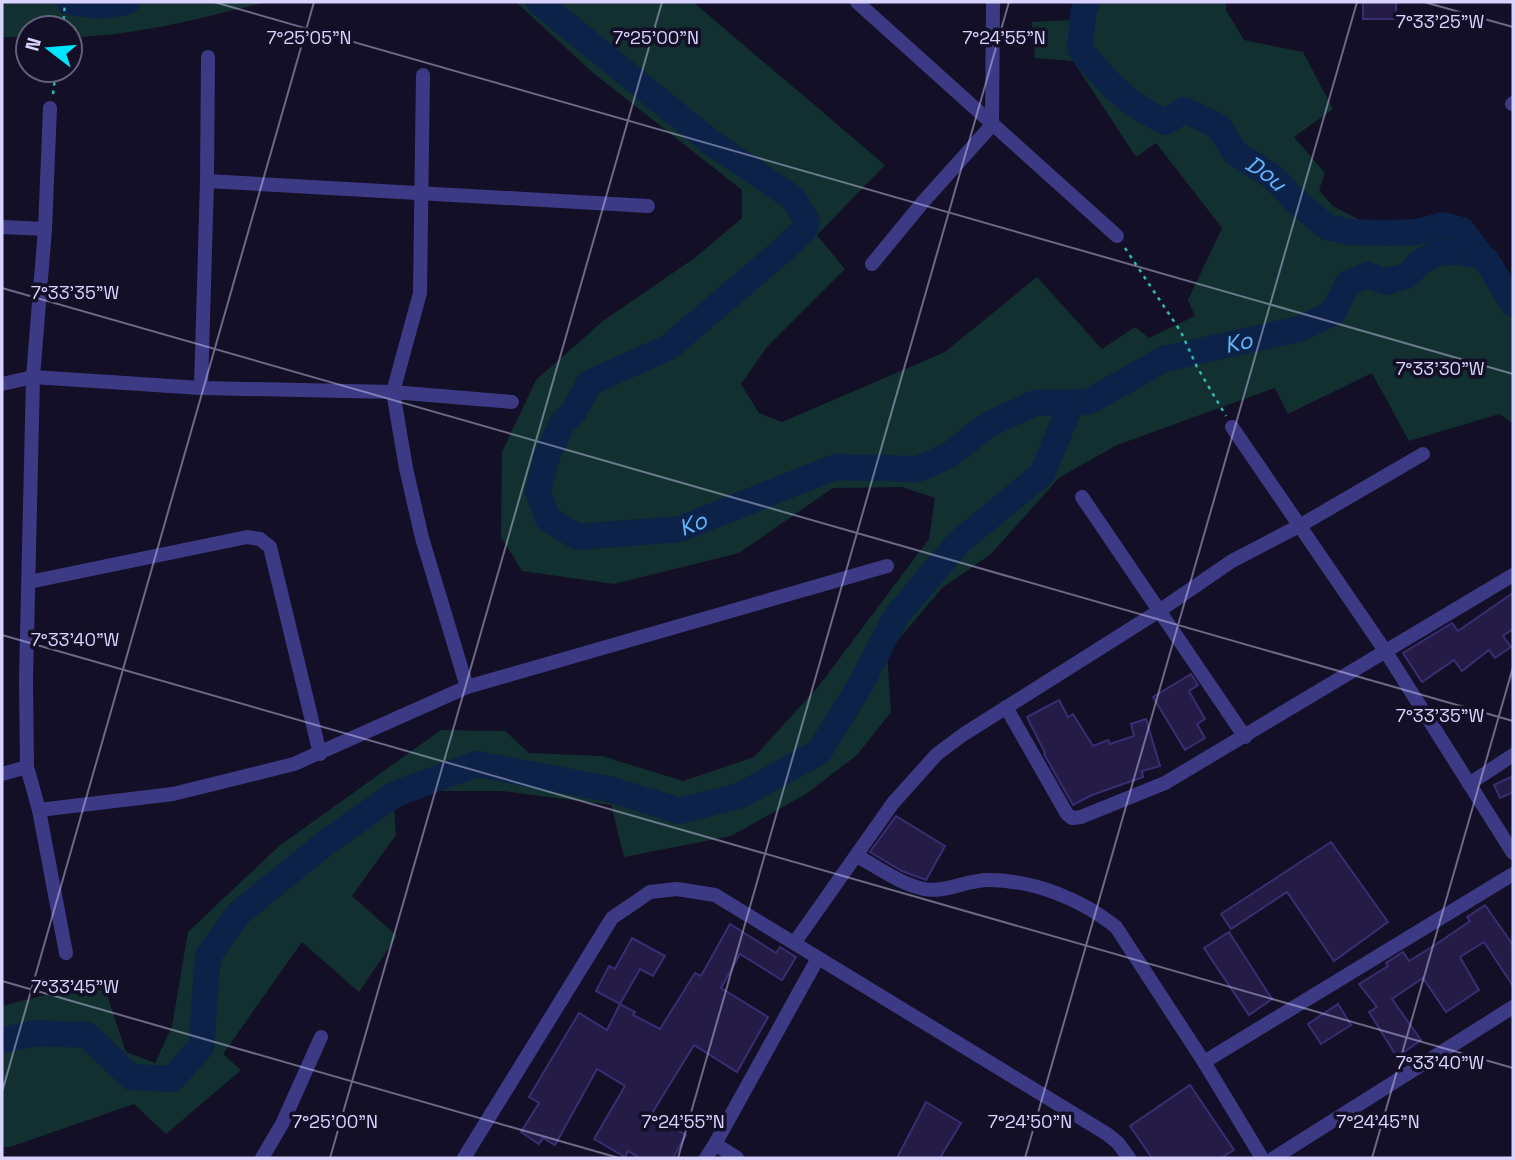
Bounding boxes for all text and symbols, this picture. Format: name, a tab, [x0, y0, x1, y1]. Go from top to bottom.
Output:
text: 7°33'25"W	[1396, 10, 1484, 33]
north arrow	[14, 14, 84, 84]
text: 7°25'05"N	[266, 26, 352, 49]
text: 7°25'00"N	[613, 26, 699, 49]
text: 7°24'55"N	[962, 26, 1046, 49]
text: N	[19, 35, 47, 54]
water label: Dou	[1240, 148, 1294, 198]
text: 7°33'35"W	[31, 281, 119, 304]
water label: Ko	[1222, 325, 1256, 360]
text: 7°33'30"W	[1395, 357, 1485, 380]
water label: Ko	[674, 505, 712, 543]
text: 7°33'40"W	[31, 628, 120, 651]
text: 7°33'35"W	[1396, 704, 1484, 727]
text: 7°33'45"W	[31, 975, 119, 998]
text: 7°33'40"W	[1396, 1051, 1485, 1074]
text: 7°25'00"N	[292, 1110, 378, 1133]
text: 7°24'55"N	[641, 1110, 725, 1133]
text: 7°24'50"N	[988, 1110, 1072, 1133]
text: 7°24'45"N	[1336, 1110, 1420, 1133]

